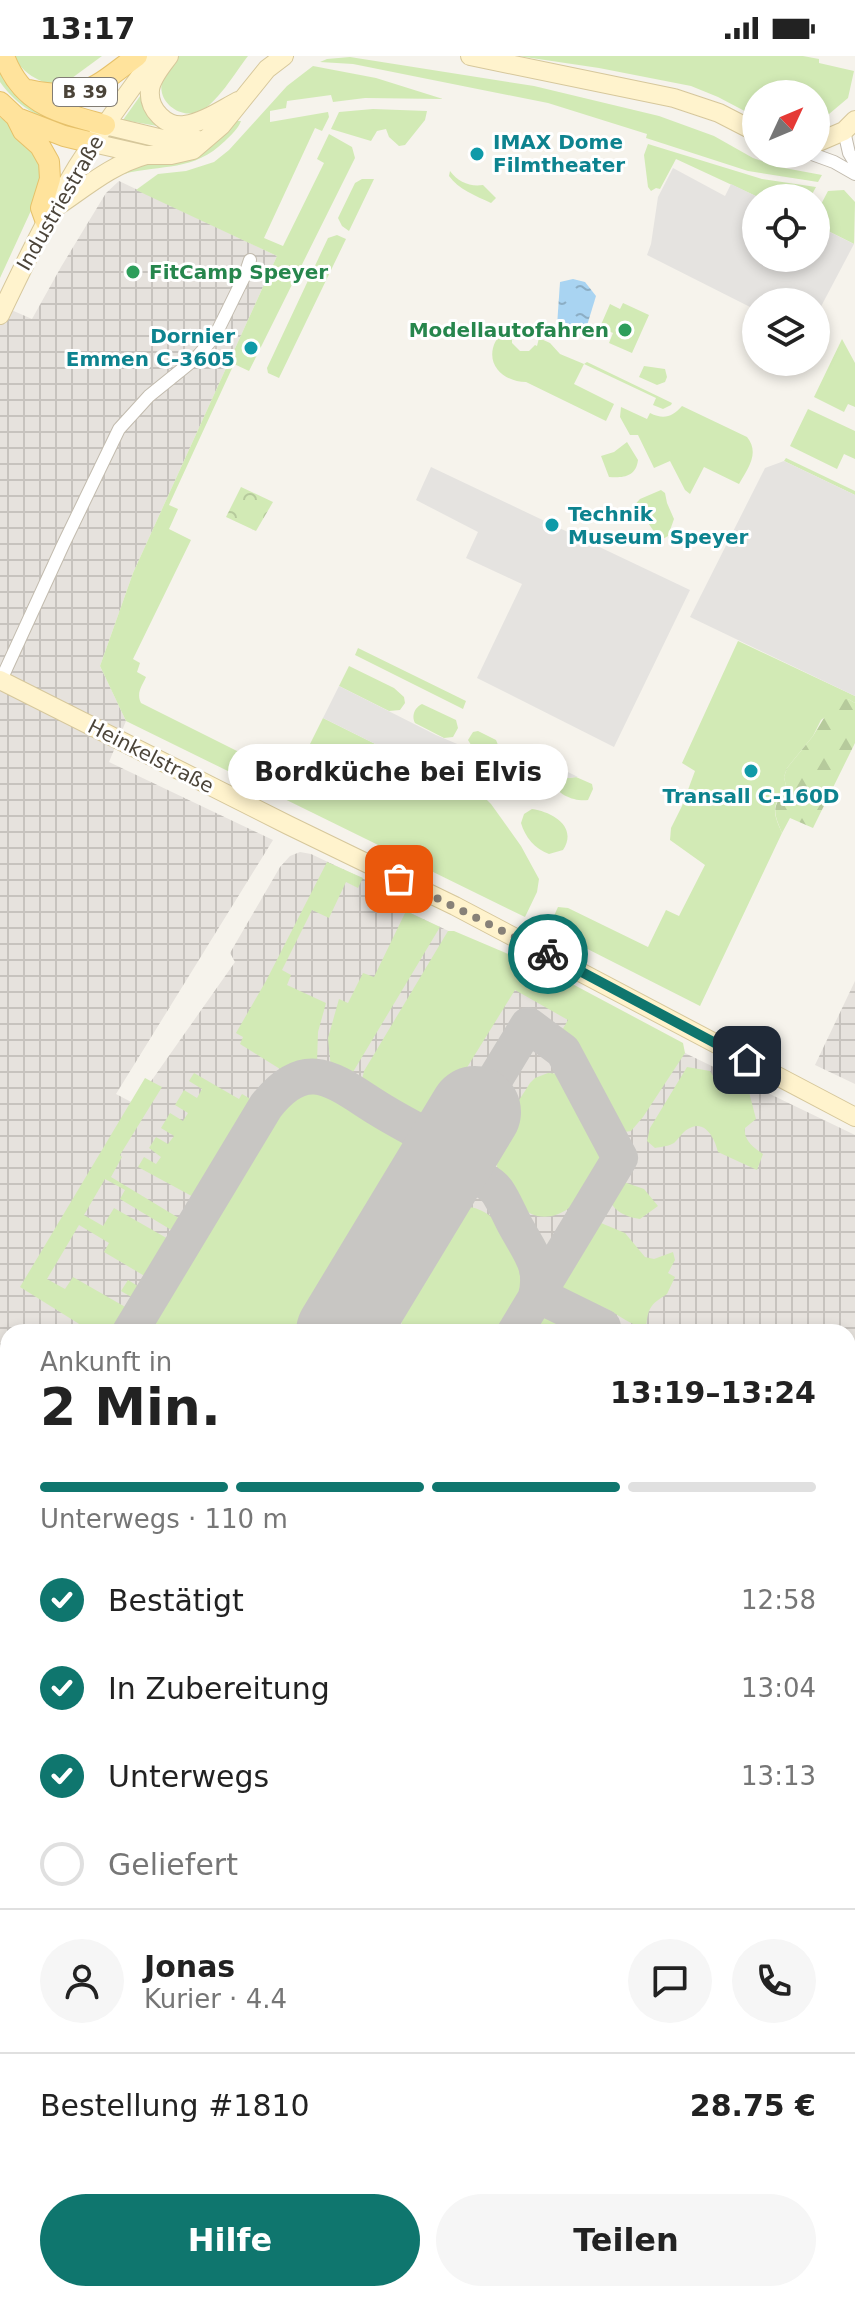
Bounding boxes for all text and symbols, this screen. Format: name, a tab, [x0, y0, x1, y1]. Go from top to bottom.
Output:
text: 13:17	[40, 11, 136, 46]
road number: B 39	[53, 78, 117, 106]
north arrow	[742, 80, 830, 168]
map controls	[742, 80, 830, 376]
place label: IMAX Dome Filmtheater	[493, 130, 625, 177]
street label: Industriestraße	[12, 131, 108, 275]
marker: IMAX Dome Filmtheater	[468, 145, 486, 163]
button: locate	[742, 184, 830, 272]
place label: FitCamp Speyer	[149, 260, 328, 284]
marker: FitCamp Speyer	[124, 263, 142, 281]
button: layers	[742, 288, 830, 376]
place label: Modellautofahren	[409, 318, 609, 342]
marker: Modellautofahren	[616, 321, 634, 339]
place label: Dornier Emmen C-3605	[66, 324, 235, 371]
marker: Dornier Emmen C-3605	[242, 339, 260, 357]
place label: Technik Museum Speyer	[568, 502, 749, 549]
marker: Technik Museum Speyer	[543, 516, 561, 534]
street label: Heinkelstraße	[84, 714, 218, 798]
callout: Bordküche bei Elvis	[229, 743, 569, 799]
text: Bordküche bei Elvis	[254, 757, 542, 787]
marker: Transall C-160D	[742, 762, 760, 780]
place label: Transall C-160D	[663, 784, 839, 808]
pin	[365, 845, 433, 913]
icon: bag	[377, 857, 421, 901]
courier	[508, 914, 588, 994]
icon: bike	[526, 932, 570, 976]
pin	[713, 1026, 781, 1094]
icon: home	[725, 1038, 769, 1082]
text: Ankunft in	[40, 1347, 172, 1377]
text: 13:19–13:24	[610, 1375, 816, 1410]
text: 2 Min.	[40, 1377, 221, 1437]
text: Unterwegs · 110 m	[40, 1504, 288, 1534]
icon: check	[40, 1578, 84, 1622]
text: Bestätigt	[108, 1583, 244, 1618]
text: 12:58	[741, 1585, 816, 1615]
icon: check	[40, 1666, 84, 1710]
text: In Zubereitung	[108, 1671, 330, 1706]
text: 13:04	[741, 1673, 816, 1703]
icon: check	[40, 1754, 84, 1798]
text: Unterwegs	[108, 1759, 269, 1794]
text: 13:13	[741, 1761, 816, 1791]
text: Geliefert	[108, 1847, 238, 1882]
button: person	[40, 1939, 124, 2023]
button: chat	[628, 1939, 712, 2023]
button: phone	[732, 1939, 816, 2023]
text: Jonas	[144, 1949, 235, 1984]
text: Kurier · 4.4	[144, 1984, 287, 2014]
text: Bestellung #1810	[40, 2088, 310, 2123]
text: 28.75 €	[690, 2088, 816, 2123]
button: Hilfe	[40, 2194, 420, 2286]
button: Teilen	[436, 2194, 816, 2286]

